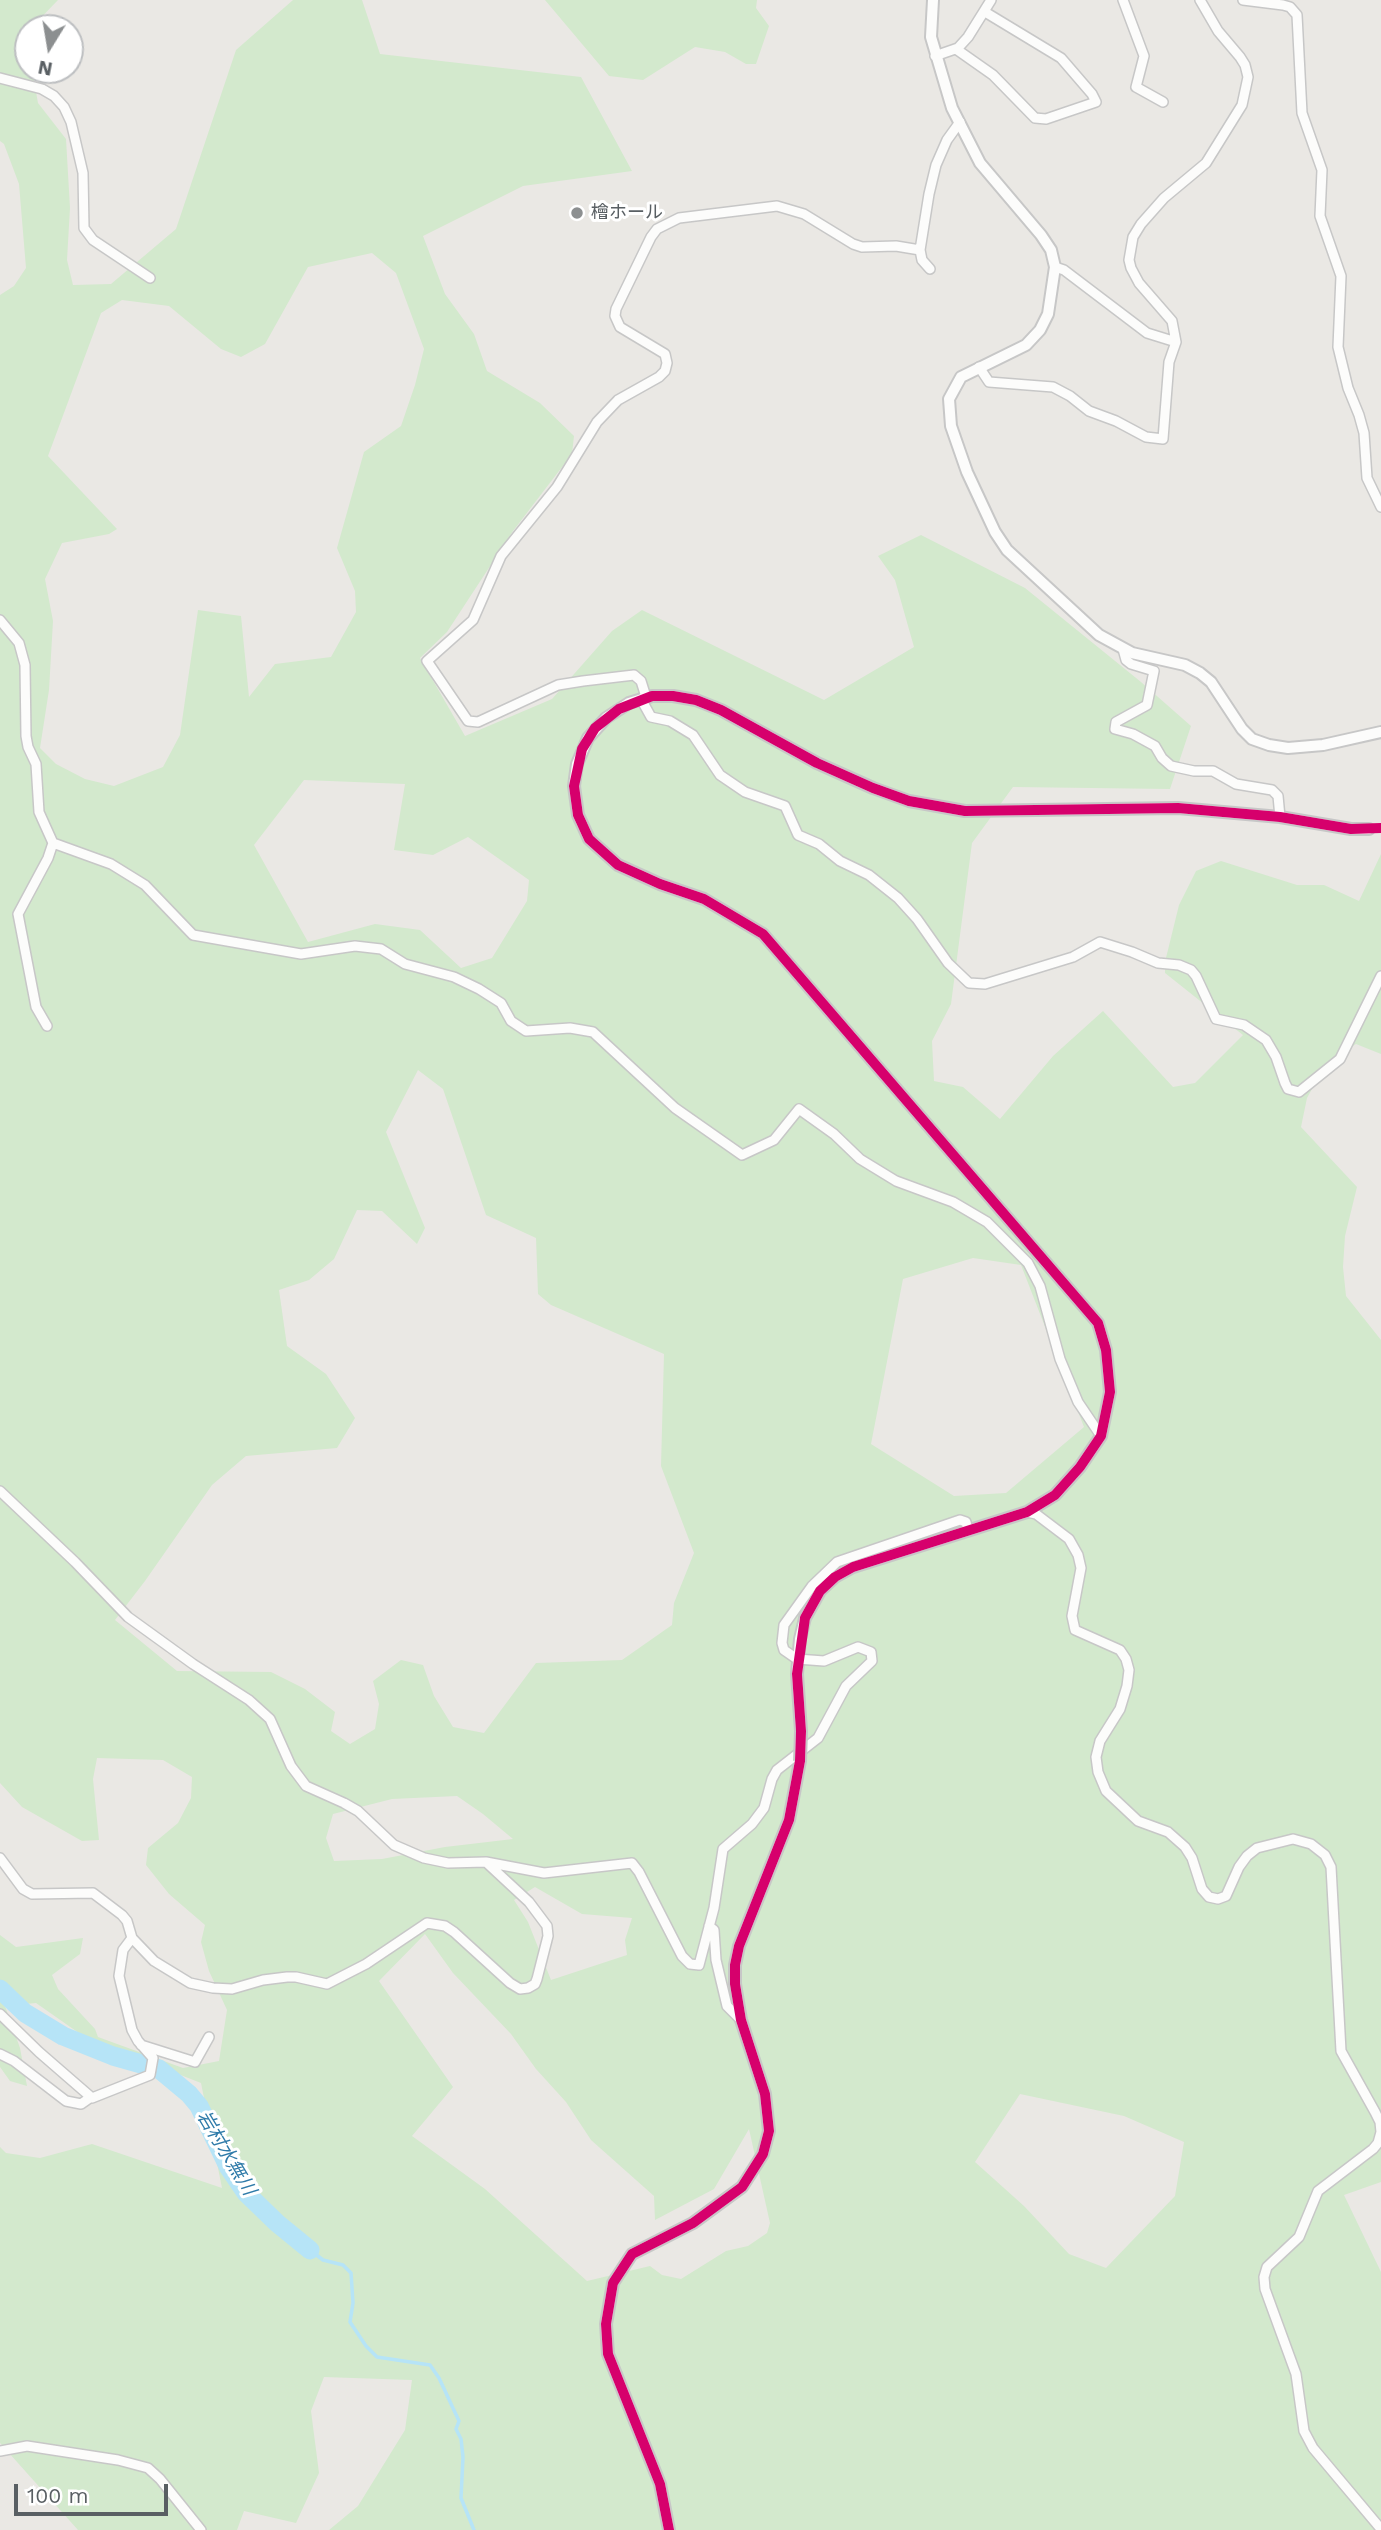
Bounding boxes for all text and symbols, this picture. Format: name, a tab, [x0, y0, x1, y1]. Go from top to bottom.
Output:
north arrow	[14, 14, 84, 84]
text: N	[36, 56, 54, 81]
place label: 檜ホール	[591, 202, 663, 224]
marker: 檜ホール	[569, 205, 585, 221]
water label: 岩村水無川	[192, 2106, 260, 2200]
scale bar	[18, 2470, 172, 2514]
text: 100 m	[27, 2483, 89, 2508]

